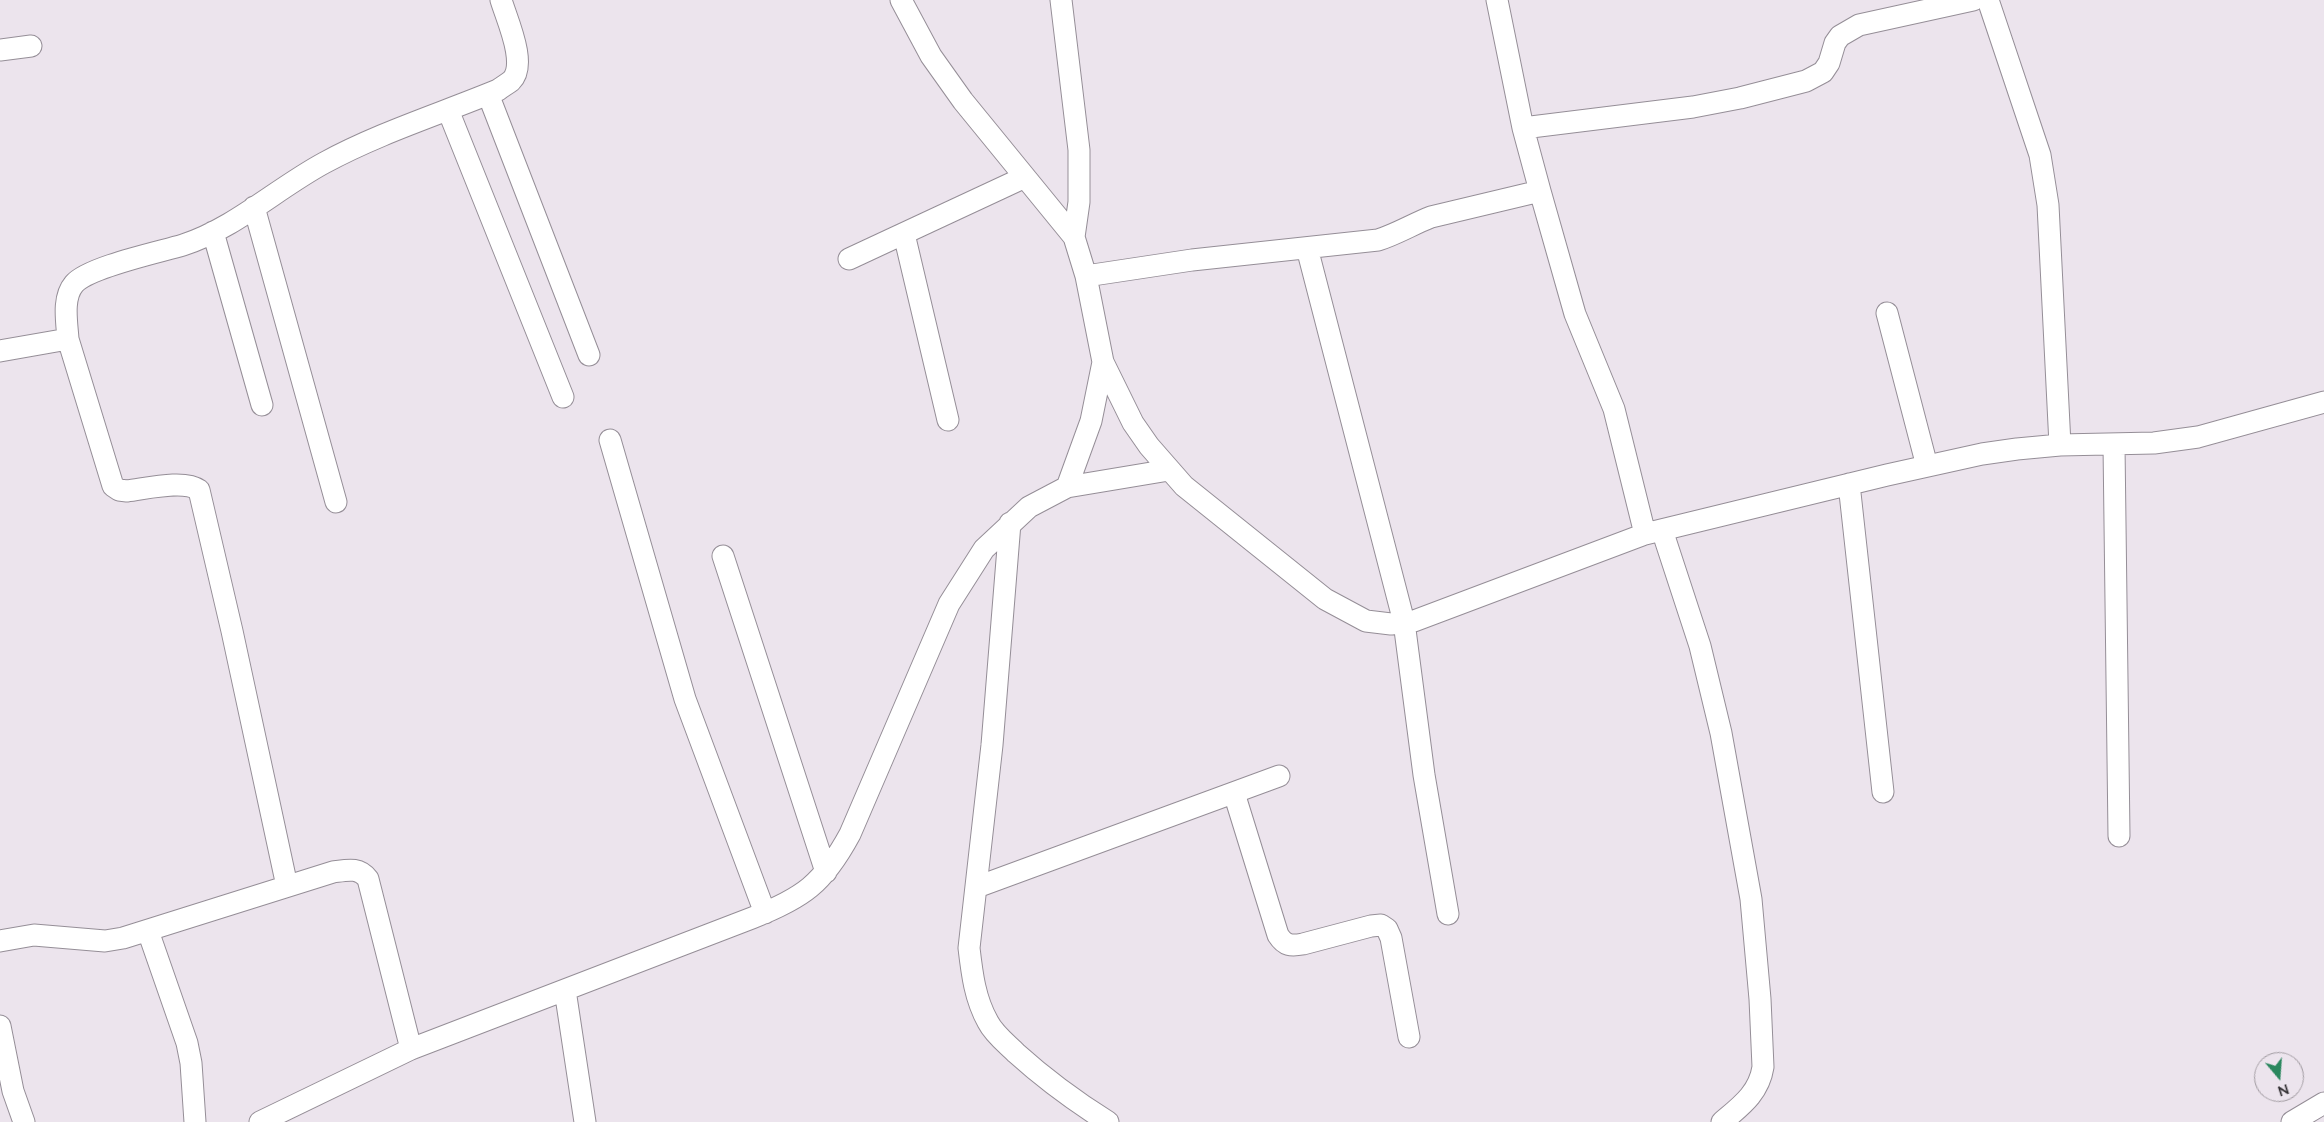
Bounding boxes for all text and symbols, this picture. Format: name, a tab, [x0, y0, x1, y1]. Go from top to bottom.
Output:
north arrow	[2254, 1052, 2304, 1102]
text: N	[2276, 1081, 2291, 1101]

